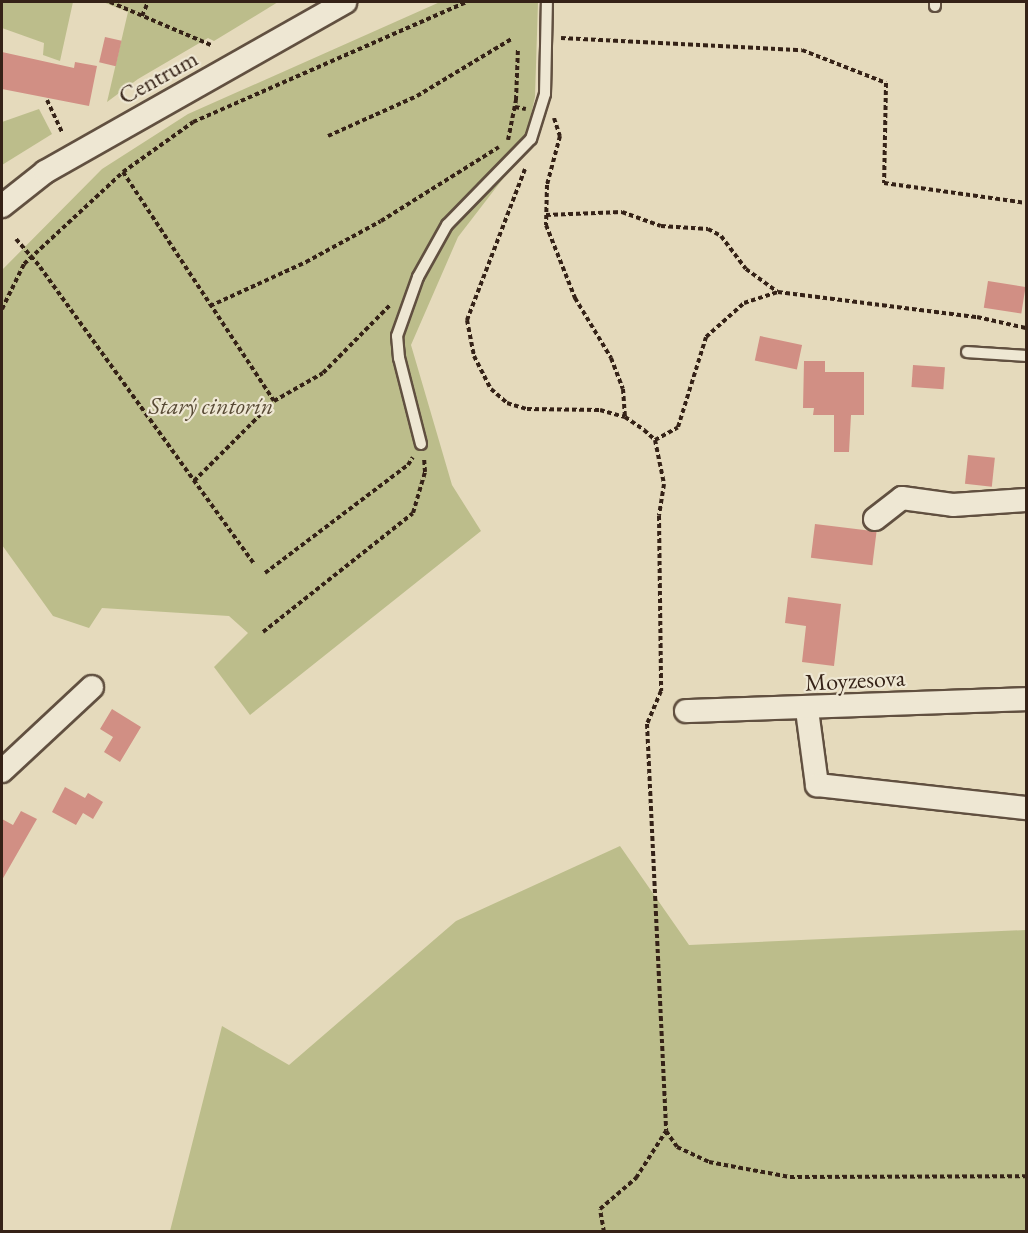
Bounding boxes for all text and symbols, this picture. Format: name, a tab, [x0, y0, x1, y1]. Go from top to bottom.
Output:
street label: Centrum	[113, 44, 203, 110]
park label: Starý cintorín	[149, 392, 273, 420]
street label: Moyzesova	[804, 663, 906, 697]

